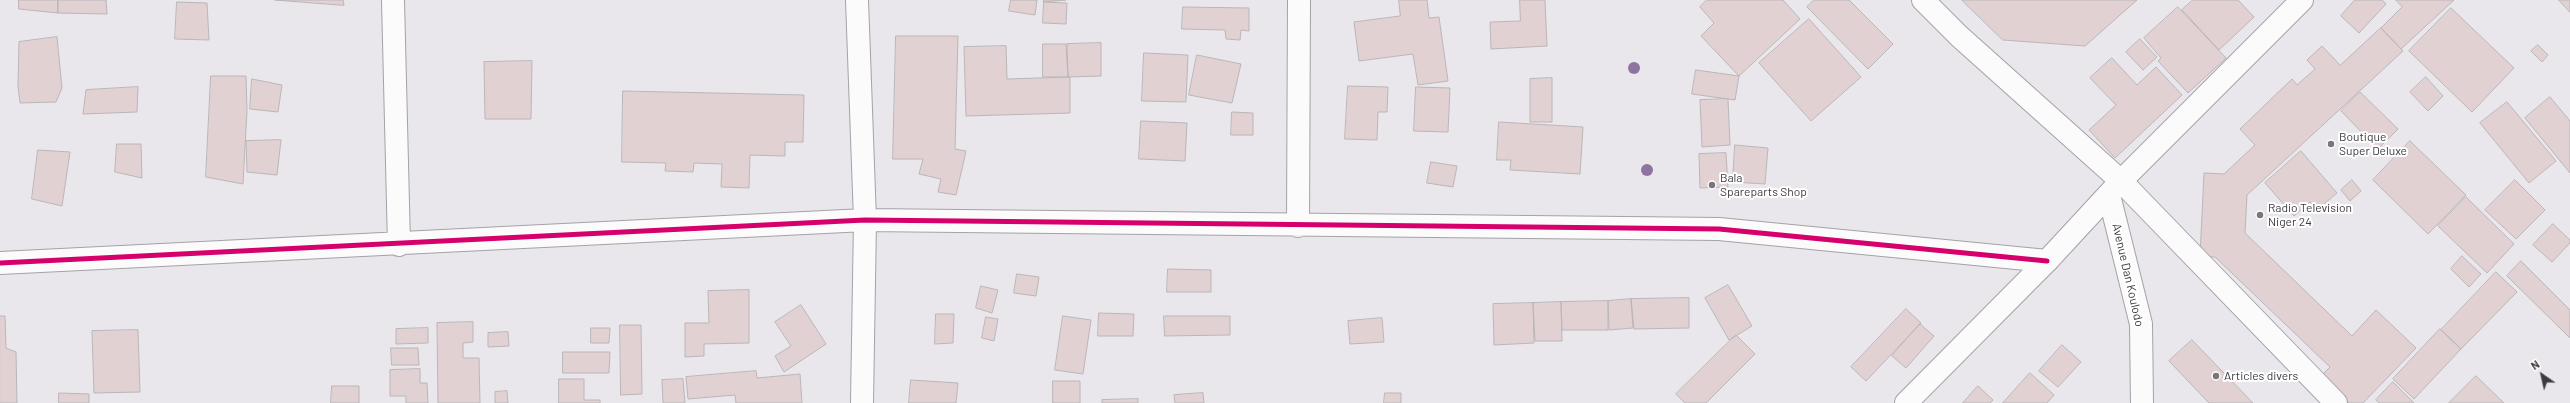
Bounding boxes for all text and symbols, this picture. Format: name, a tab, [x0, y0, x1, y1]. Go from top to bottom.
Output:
place label: Boutique Super Deluxe	[2339, 130, 2407, 158]
marker: Boutique Super Deluxe	[2326, 139, 2336, 149]
place label: Bala Spareparts Shop	[1720, 171, 1807, 199]
marker: Bala Spareparts Shop	[1707, 180, 1717, 190]
place label: Radio Television Niger 24	[2268, 201, 2352, 229]
marker: Radio Television Niger 24	[2255, 210, 2265, 220]
street label: Avenue Dan Koulodo	[2109, 222, 2147, 328]
north arrow	[2522, 355, 2562, 395]
text: N	[2528, 357, 2542, 372]
place label: Articles divers	[2224, 369, 2298, 383]
marker: Articles divers	[2211, 371, 2221, 381]

